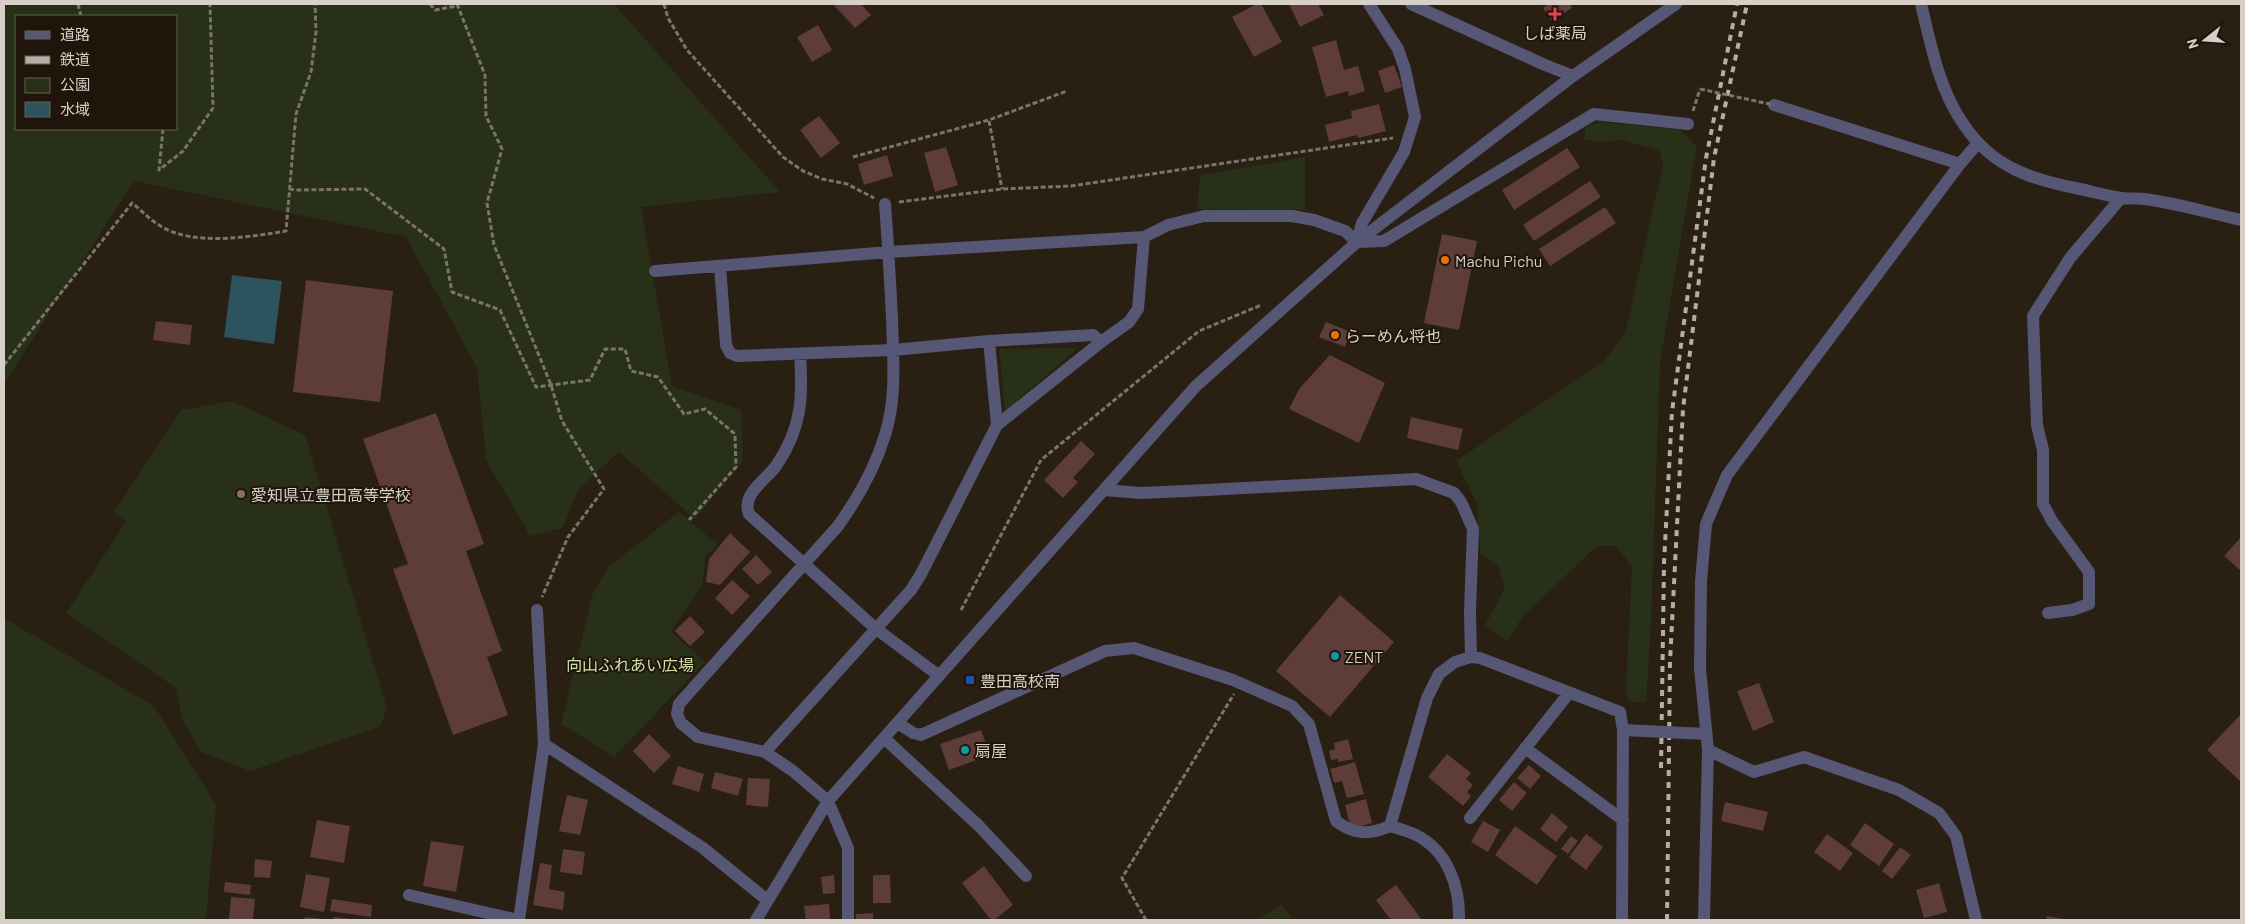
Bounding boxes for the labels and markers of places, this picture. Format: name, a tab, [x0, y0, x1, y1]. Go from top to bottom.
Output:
marker: しば薬局	[1549, 8, 1561, 20]
place label: しば薬局	[1523, 23, 1587, 42]
place label: Machu Pichu	[1455, 251, 1542, 270]
marker: Machu Pichu	[1439, 254, 1451, 266]
place label: らーめん将也	[1345, 326, 1441, 345]
marker: らーめん将也	[1329, 329, 1341, 341]
place label: 愛知県立豊田高等学校	[251, 485, 411, 504]
marker: 愛知県立豊田高等学校	[235, 488, 247, 500]
place label: ZENT	[1345, 647, 1383, 666]
marker: ZENT	[1329, 650, 1341, 662]
place label: 豊田高校南	[980, 671, 1060, 690]
marker: 豊田高校南	[964, 674, 976, 686]
place label: 扇屋	[975, 741, 1007, 760]
marker: 扇屋	[959, 744, 971, 756]

